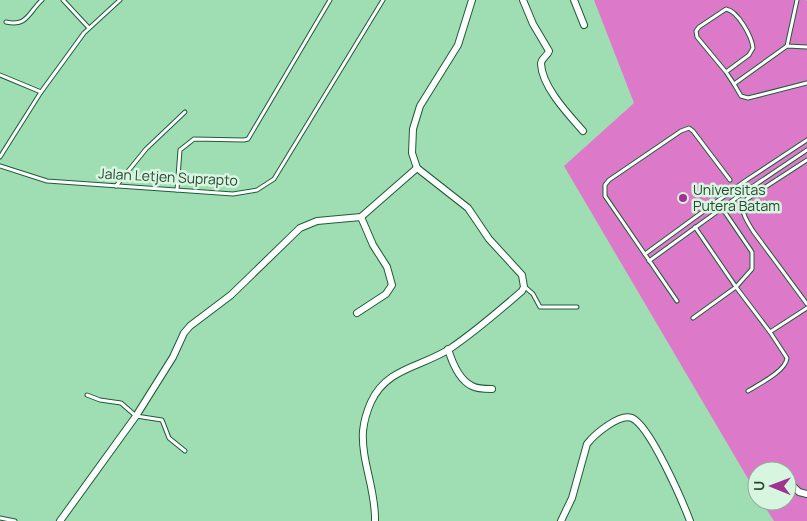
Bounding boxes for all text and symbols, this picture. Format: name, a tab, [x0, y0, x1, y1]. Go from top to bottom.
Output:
street label: Jalan Letjen Suprapto	[98, 163, 238, 190]
place label: Universitas Putera Batam	[693, 180, 780, 215]
marker: Universitas Putera Batam	[677, 192, 689, 204]
north arrow	[747, 461, 797, 511]
text: U	[749, 481, 768, 491]

